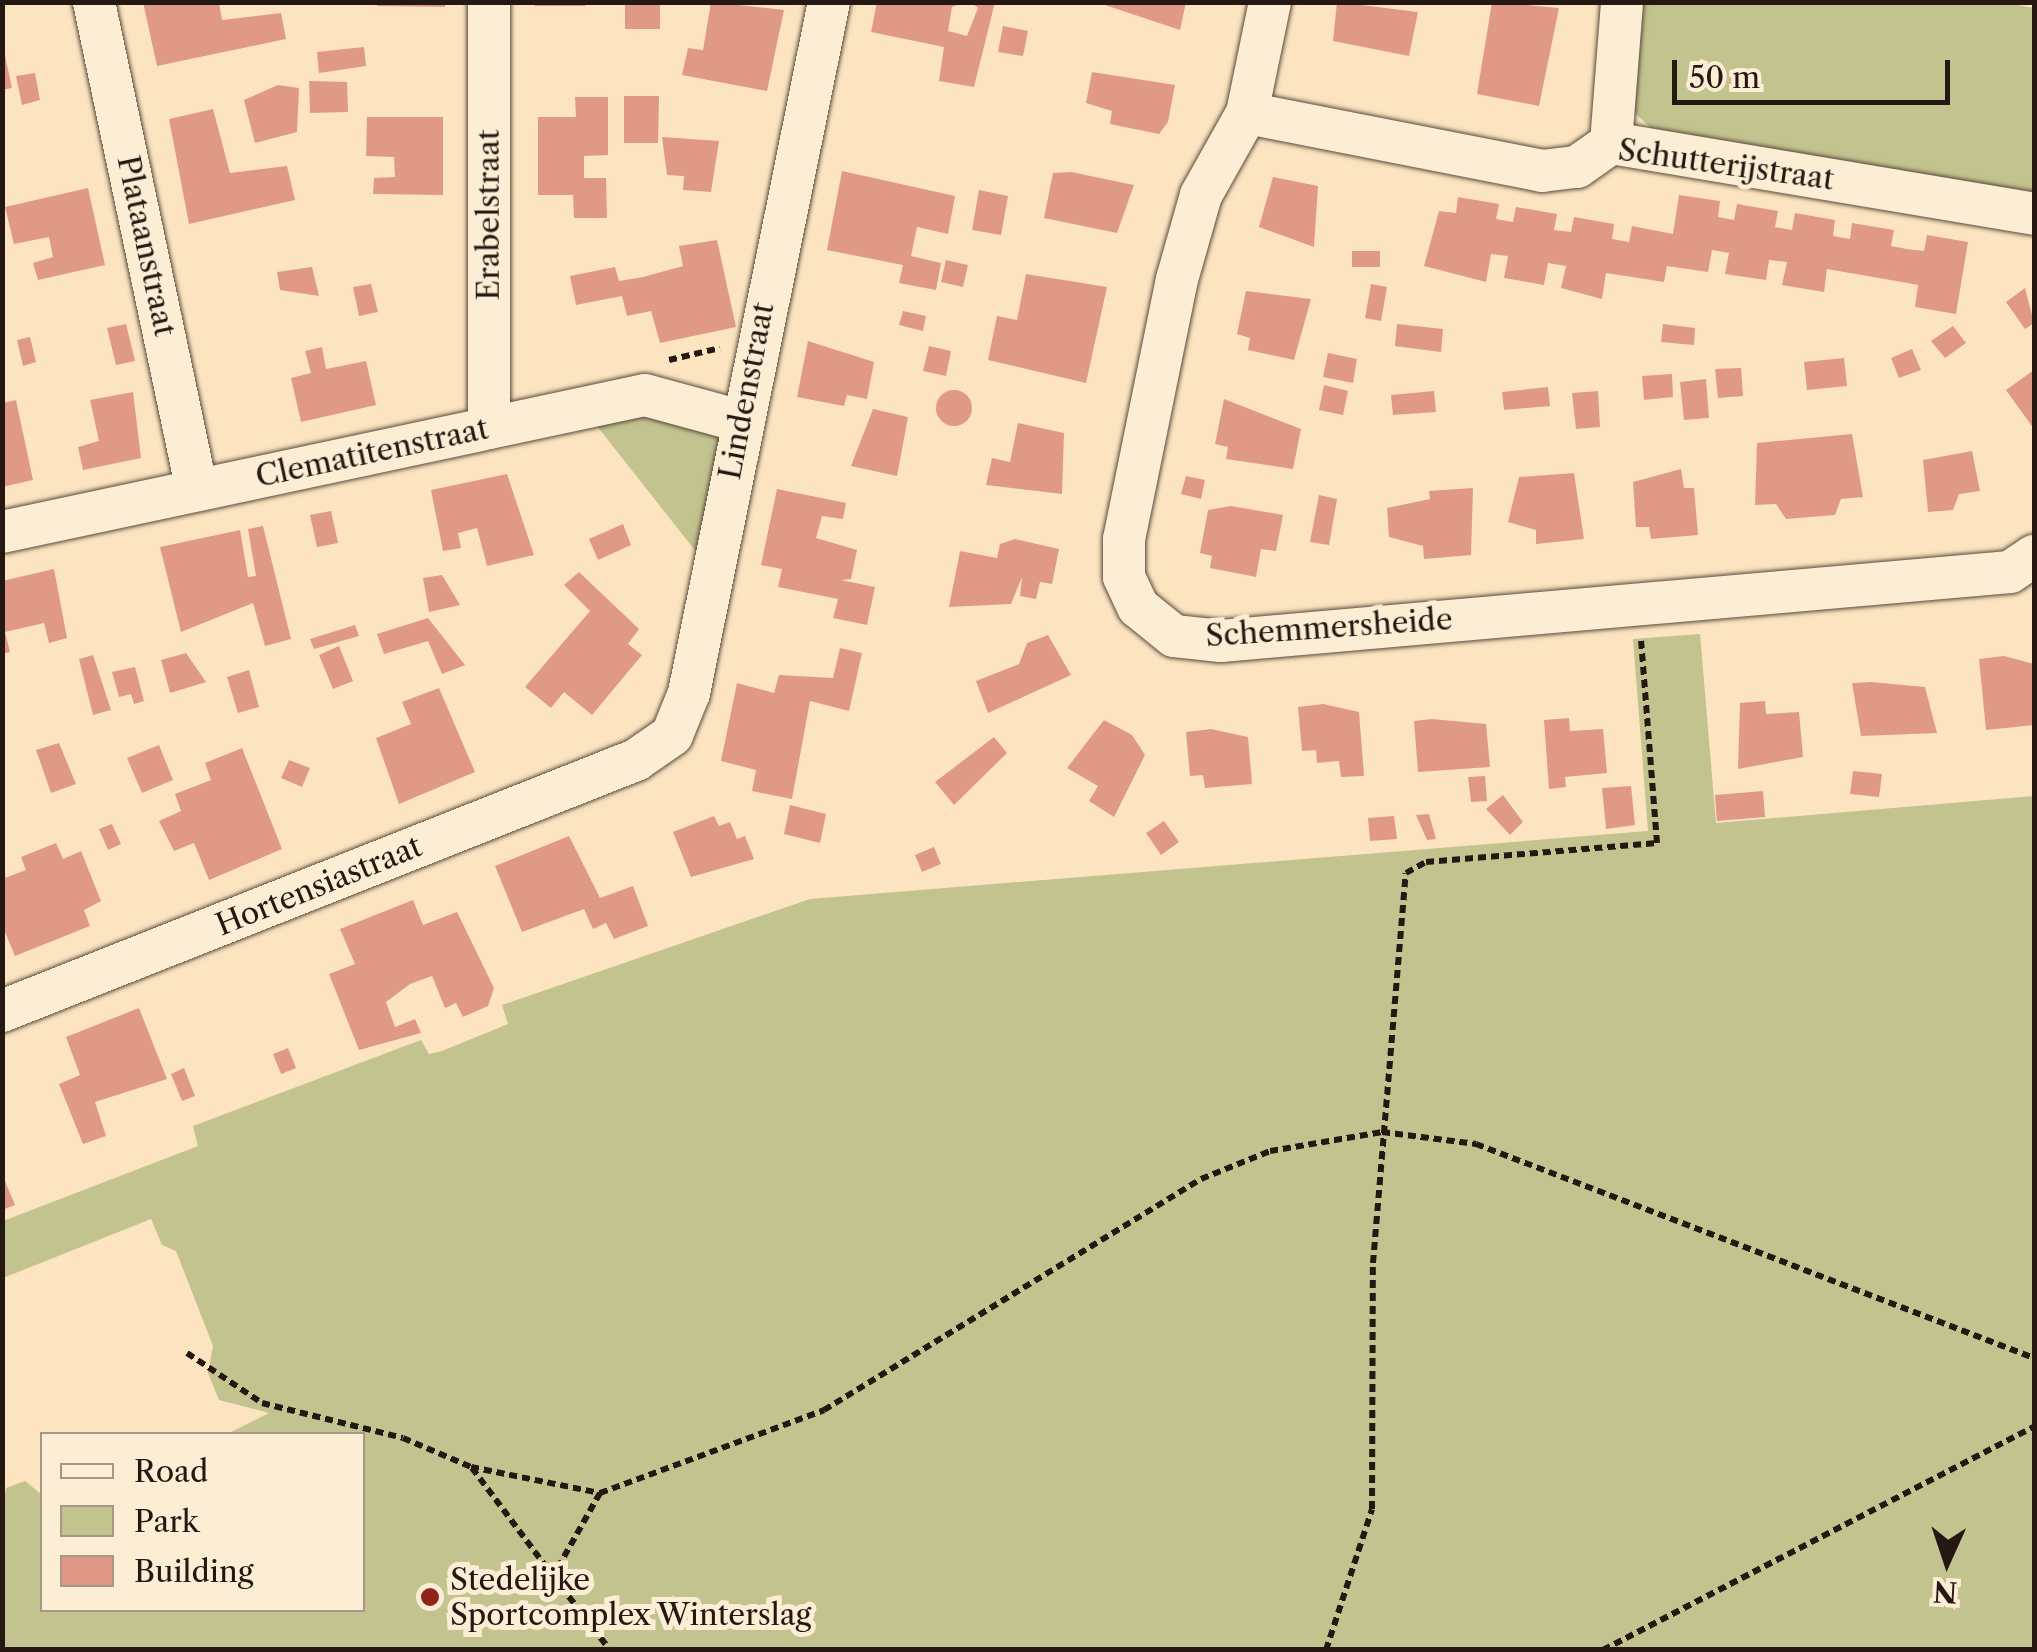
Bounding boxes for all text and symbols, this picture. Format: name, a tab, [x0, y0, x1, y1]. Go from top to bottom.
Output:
scale bar	[1677, 40, 1954, 102]
text: 50 m	[1689, 59, 1760, 96]
street label: Erabelstraat	[471, 129, 507, 301]
street label: Schutterijstraat	[1616, 132, 1836, 198]
street label: Plataanstraat	[109, 152, 183, 340]
street label: Lindenstraat	[712, 299, 782, 483]
street label: Clematitenstraat	[252, 411, 492, 495]
street label: Schemmersheide	[1204, 601, 1454, 655]
street label: Hortensiastraat	[211, 828, 427, 944]
legend	[40, 1432, 365, 1612]
text: Road	[134, 1453, 208, 1490]
text: Park	[134, 1503, 199, 1540]
north arrow	[1897, 1512, 1997, 1612]
text: Building	[134, 1553, 254, 1590]
place label: Stedelijke Sportcomplex Winterslag	[450, 1562, 813, 1632]
text: N	[1932, 1574, 1958, 1610]
marker: Stedelijke Sportcomplex Winterslag	[419, 1586, 441, 1608]

